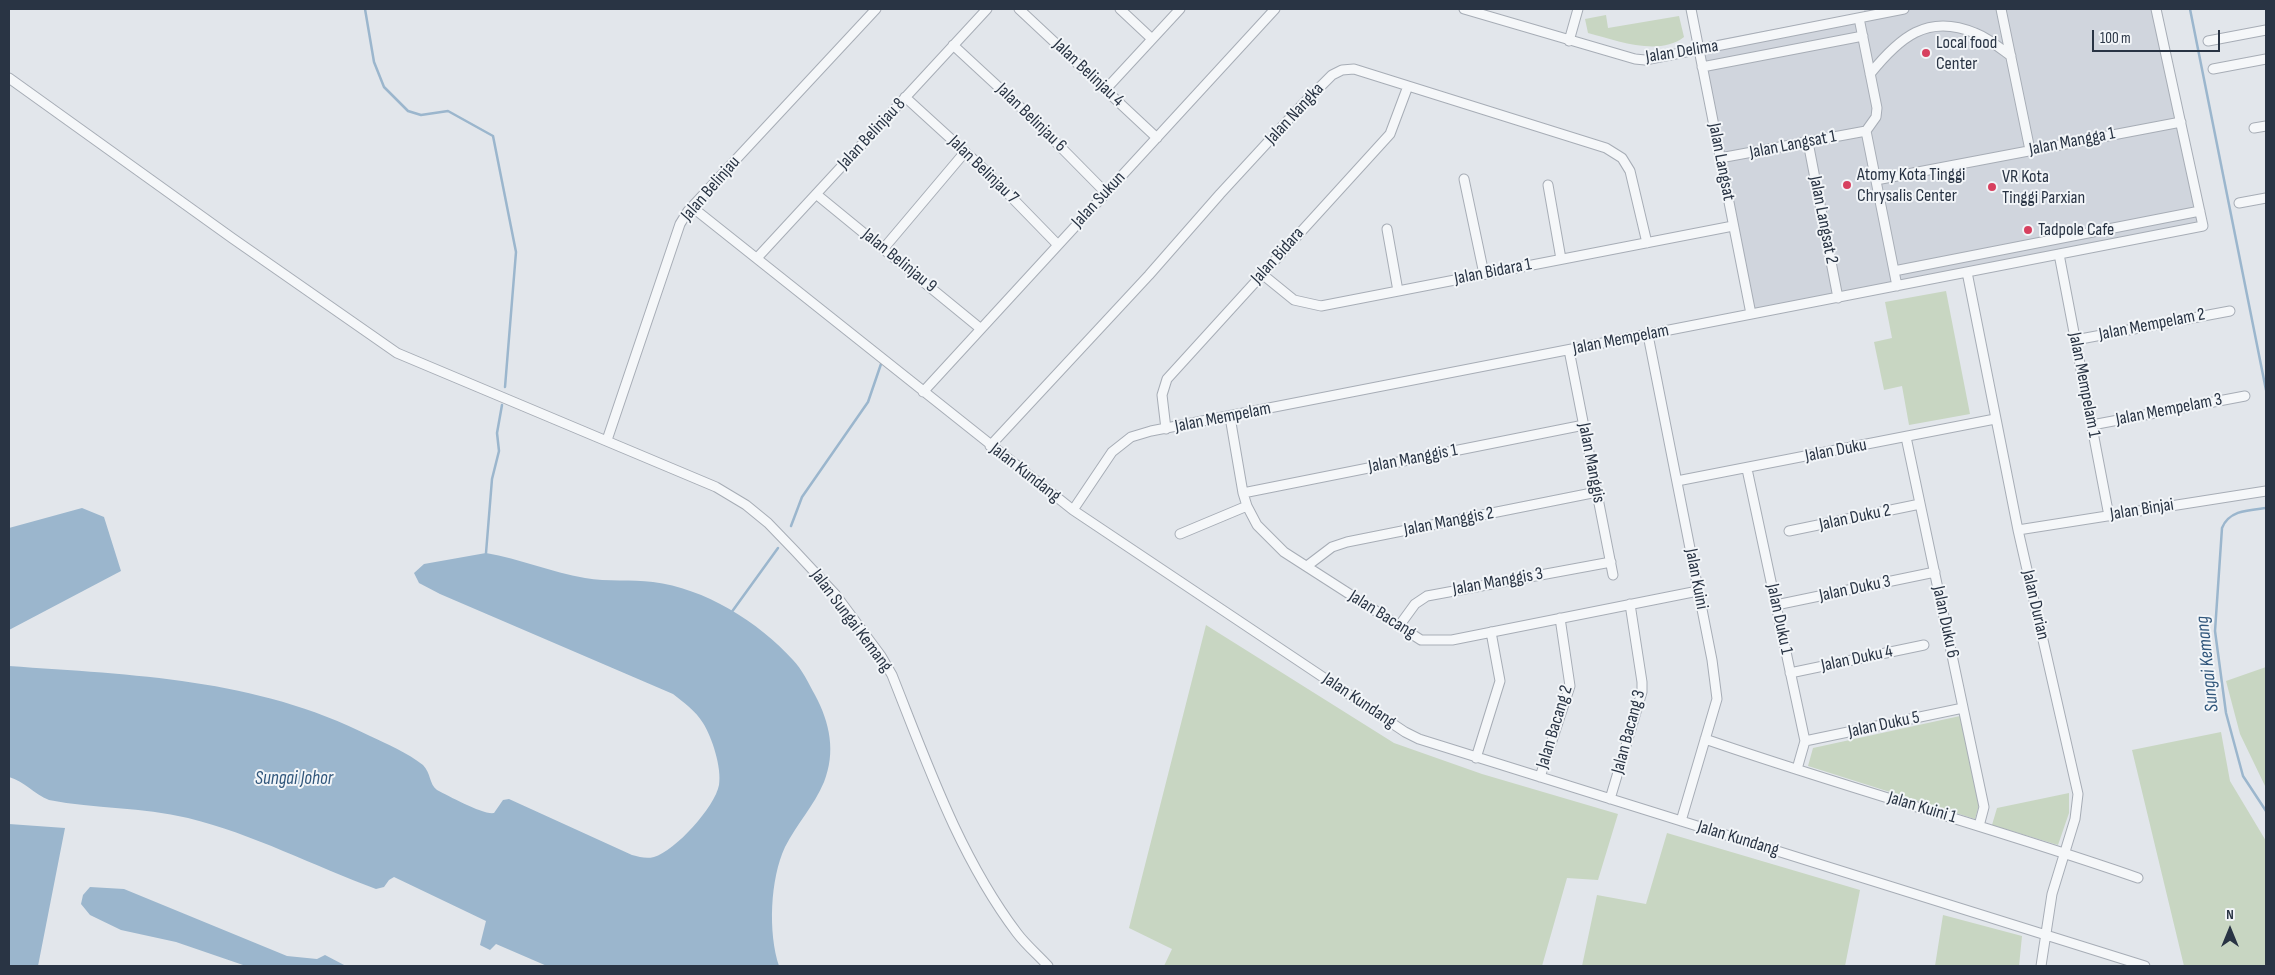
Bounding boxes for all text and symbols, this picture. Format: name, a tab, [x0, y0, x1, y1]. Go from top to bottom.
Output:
scale bar	[2095, 20, 2222, 52]
text: 100 m	[2100, 29, 2131, 48]
place label: Local food Center	[1936, 32, 1997, 74]
street label: Jalan Belinjau 4	[1048, 35, 1128, 111]
street label: Jalan Delima	[1644, 36, 1720, 68]
marker: Local food Center	[1920, 47, 1932, 59]
street label: Jalan Belinjau 6	[991, 79, 1071, 157]
street label: Jalan Nangka	[1261, 79, 1329, 149]
street label: Jalan Belinjau 8	[833, 94, 911, 174]
street label: Jalan Langsat	[1703, 121, 1739, 203]
street label: Jalan Mangga 1	[2027, 123, 2117, 161]
street label: Jalan Langsat 1	[1748, 126, 1838, 164]
street label: Jalan Belinjau 7	[943, 131, 1023, 209]
street label: Jalan Belinjau	[677, 152, 745, 226]
place label: Atomy Kota Tinggi Chrysalis Center	[1857, 164, 1965, 206]
place label: VR Kota Tinggi Parxian	[2002, 166, 2085, 208]
street label: Jalan Sukun	[1068, 167, 1130, 233]
street label: Jalan Langsat 2	[1804, 174, 1842, 266]
marker: Atomy Kota Tinggi Chrysalis Center	[1841, 179, 1853, 191]
marker: VR Kota Tinggi Parxian	[1986, 181, 1998, 193]
place label: Tadpole Cafe	[2038, 219, 2114, 241]
street label: Jalan Bidara	[1247, 223, 1309, 289]
street label: Jalan Belinjau 9	[857, 224, 941, 298]
marker: Tadpole Cafe	[2022, 224, 2034, 236]
street label: Jalan Bidara 1	[1453, 254, 1533, 290]
street label: Jalan Mempelam 2	[2097, 304, 2207, 346]
street label: Jalan Mempelam	[1571, 320, 1671, 360]
street label: Jalan Mempelam 1	[2063, 331, 2105, 439]
street label: Jalan Mempelam 3	[2114, 389, 2224, 431]
street label: Jalan Mempelam	[1173, 398, 1273, 438]
street label: Jalan Manggis	[1573, 421, 1609, 505]
street label: Jalan Duku	[1803, 434, 1869, 468]
street label: Jalan Kundang	[985, 439, 1065, 507]
street label: Jalan Manggis 1	[1367, 440, 1459, 478]
street label: Jalan Binjai	[2109, 494, 2175, 526]
street label: Jalan Duku 2	[1817, 500, 1893, 536]
street label: Jalan Manggis 2	[1402, 503, 1496, 541]
street label: Jalan Kuini	[1680, 547, 1712, 611]
street label: Jalan Manggis 3	[1451, 563, 1545, 601]
street label: Jalan Sungai Kemang	[805, 565, 897, 677]
street label: Jalan Durian	[2016, 568, 2054, 642]
street label: Jalan Duku 3	[1817, 571, 1893, 607]
street label: Jalan Duku 1	[1761, 582, 1797, 656]
street label: Jalan Duku 6	[1927, 584, 1963, 660]
street label: Jalan Bacang	[1344, 586, 1420, 644]
water label: Sungai Kemang	[2192, 615, 2224, 713]
street label: Jalan Duku 4	[1819, 641, 1895, 677]
street label: Jalan Kundang	[1318, 669, 1400, 733]
street label: Jalan Bacang 2	[1532, 683, 1578, 771]
street label: Jalan Bacang 3	[1607, 688, 1651, 776]
street label: Jalan Duku 5	[1846, 707, 1922, 743]
water label: Sungai Johor	[255, 768, 333, 790]
street label: Jalan Kuini 1	[1885, 787, 1959, 829]
street label: Jalan Kundang	[1695, 816, 1781, 862]
north arrow	[2205, 905, 2255, 955]
text: N	[2226, 906, 2234, 923]

